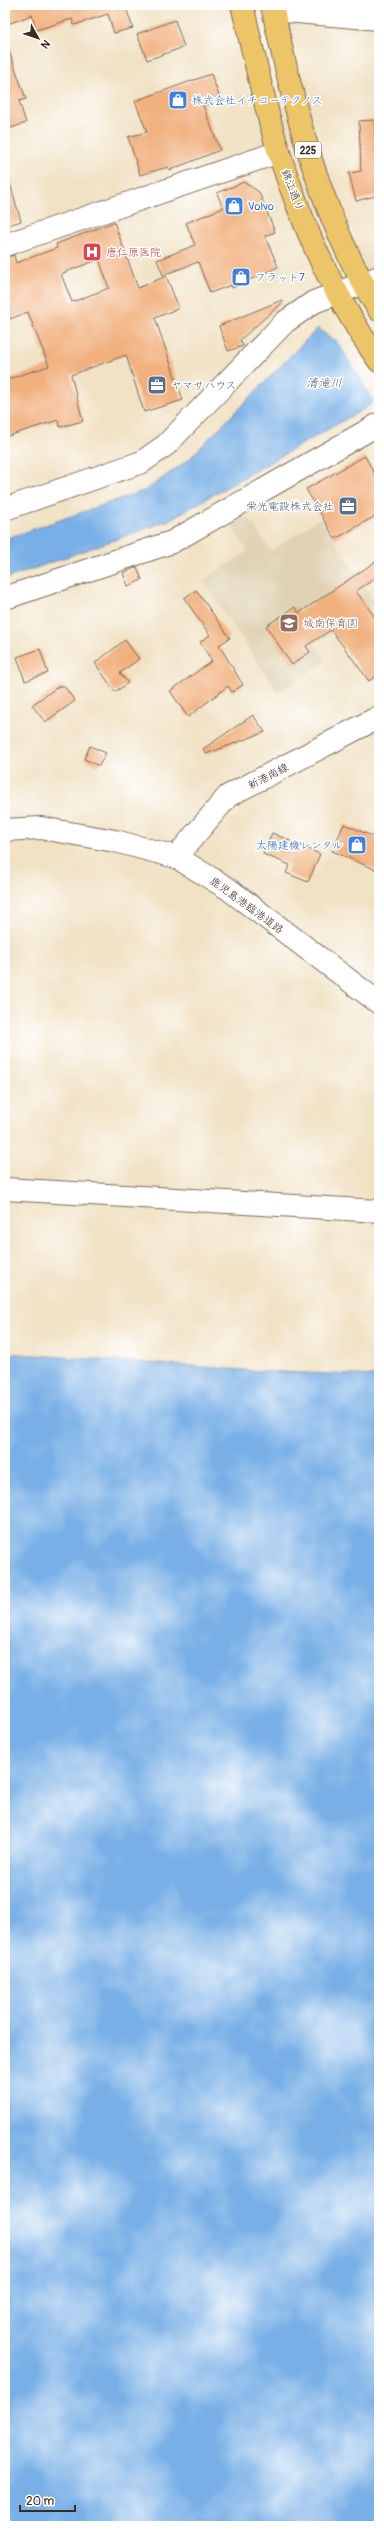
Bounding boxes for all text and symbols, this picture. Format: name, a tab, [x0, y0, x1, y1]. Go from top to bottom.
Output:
north arrow	[18, 18, 58, 58]
text: N	[38, 37, 53, 52]
shop icon: 株式会社イチコーテクノス	[167, 89, 189, 111]
place label: 株式会社イチコーテクノス	[192, 94, 322, 107]
road number: 225	[295, 142, 321, 158]
street label: 錦江通り	[279, 167, 306, 213]
shop icon: Volvo	[223, 195, 245, 217]
place label: Volvo	[248, 200, 274, 213]
hospital icon: 唐仁原医院	[81, 241, 103, 263]
place label: 唐仁原医院	[106, 246, 161, 259]
shop icon: フラット7	[230, 266, 252, 288]
place label: フラット7	[255, 271, 305, 284]
office icon: ヤマサハウス	[146, 374, 168, 396]
water label: 清滝川	[306, 376, 342, 391]
place label: ヤマサハウス	[171, 379, 236, 392]
office icon: 栄光電設株式会社	[337, 495, 359, 517]
place label: 栄光電設株式会社	[246, 500, 334, 513]
school or university icon: 城南保育園	[278, 612, 300, 634]
place label: 城南保育園	[303, 617, 358, 630]
street label: 新港南線	[246, 761, 291, 792]
shop icon: 太陽建機レンタル	[346, 834, 368, 856]
place label: 太陽建機レンタル	[256, 839, 343, 852]
street label: 鹿児島港臨港道路	[207, 874, 286, 937]
scale bar	[20, 2487, 75, 2513]
text: 20 m	[26, 2494, 55, 2509]

